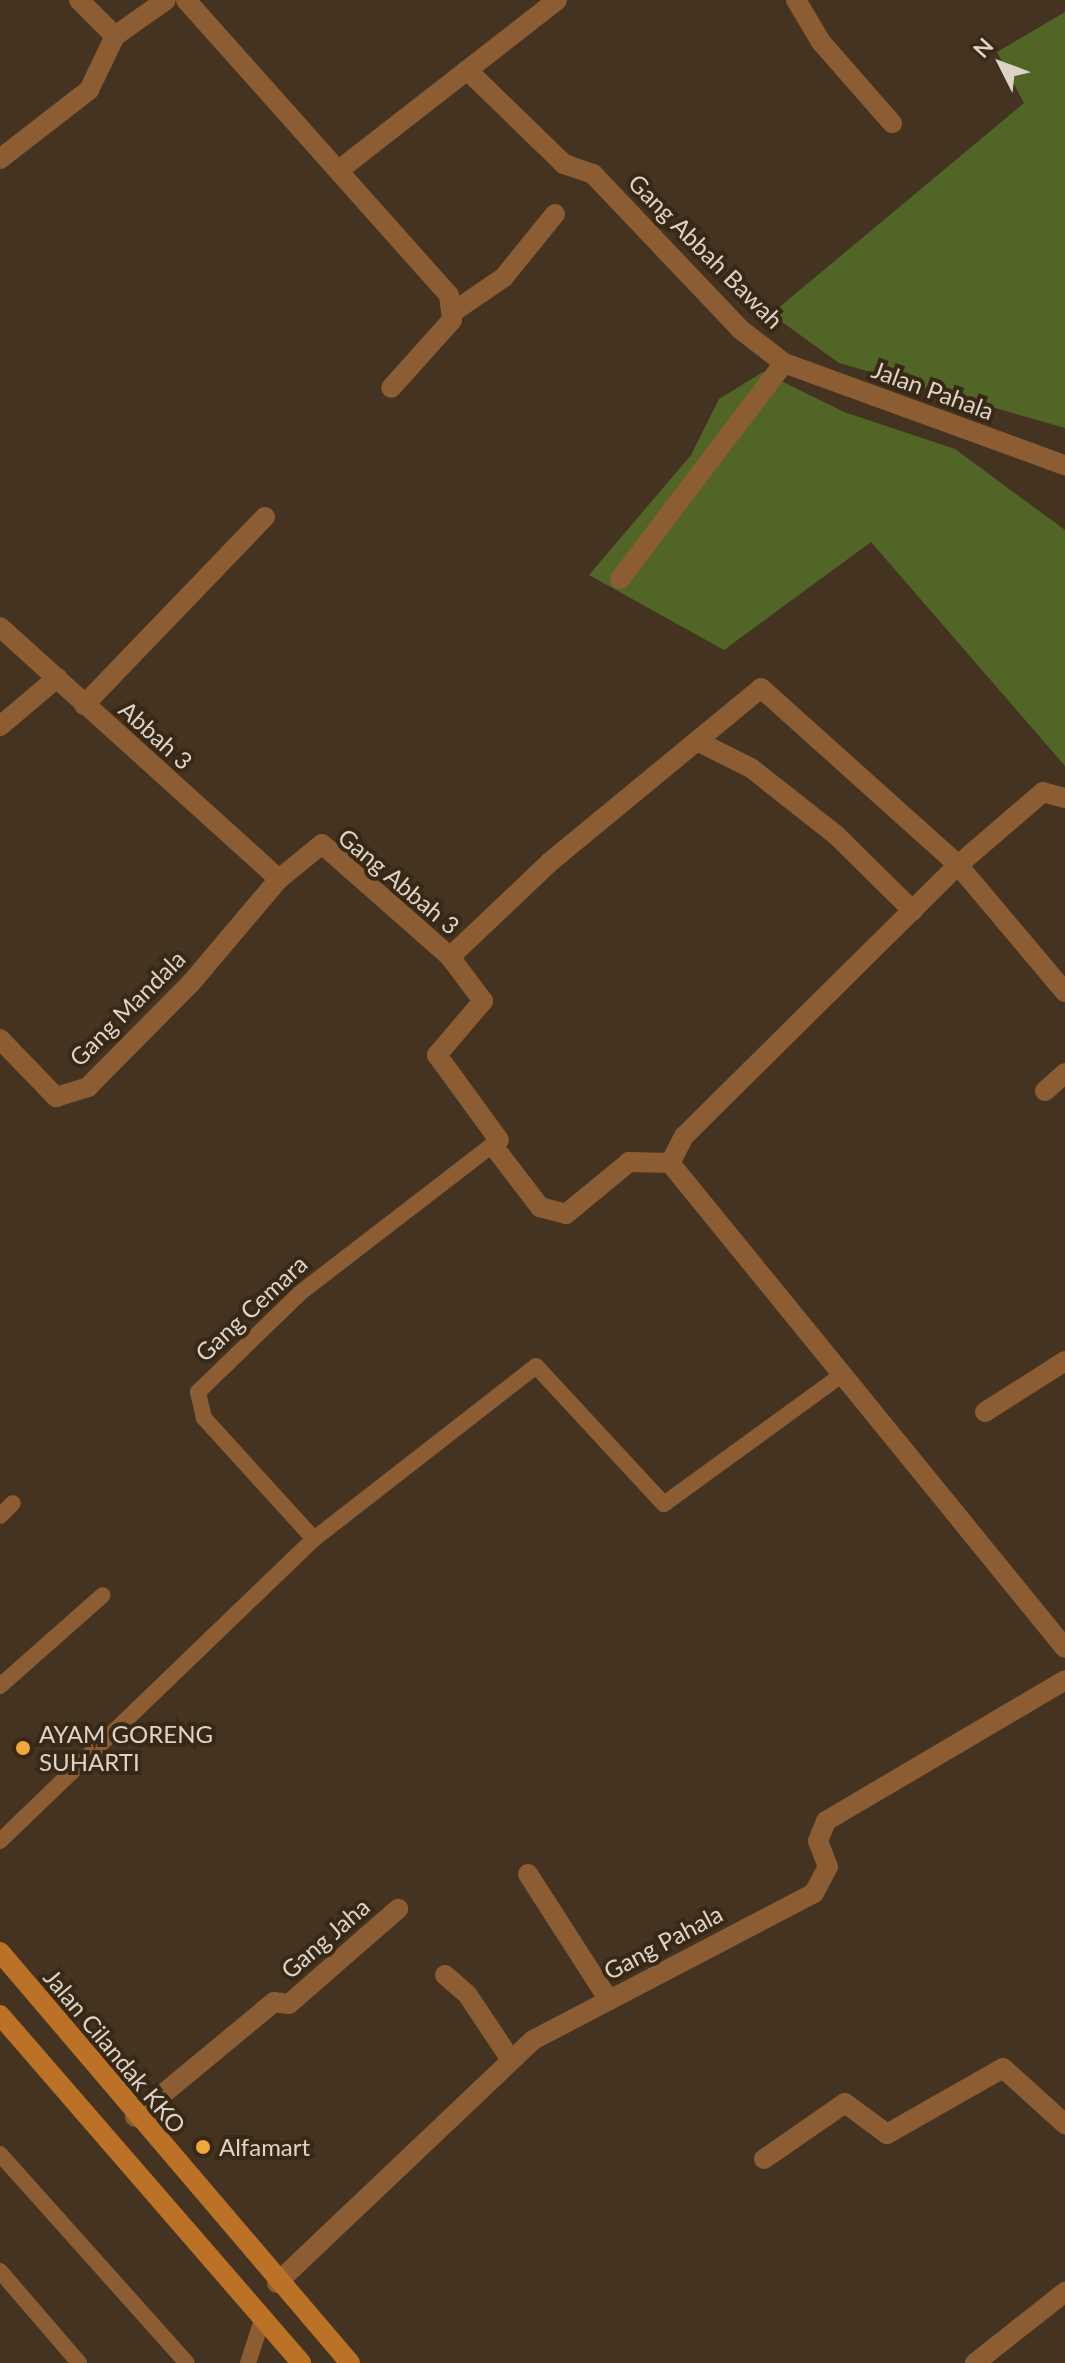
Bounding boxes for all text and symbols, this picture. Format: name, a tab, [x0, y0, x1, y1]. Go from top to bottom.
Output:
north arrow	[961, 24, 1041, 104]
text: N	[967, 32, 998, 63]
street label: Gang Abbah Bawah	[623, 168, 789, 334]
street label: Jalan Pahala	[868, 355, 998, 425]
street label: Abbah 3	[113, 695, 199, 775]
street label: Gang Abbah 3	[332, 822, 466, 940]
street label: Gang Mandala	[63, 944, 191, 1072]
street label: Gang Cemara	[189, 1249, 313, 1367]
place label: AYAM GORENG SUHARTI	[39, 1720, 213, 1776]
marker: AYAM GORENG SUHARTI	[14, 1739, 32, 1757]
street label: Gang Jaha	[275, 1892, 375, 1984]
street label: Gang Pahala	[599, 1899, 727, 1985]
street label: Jalan Cilandak KKO	[38, 1963, 192, 2139]
place label: Alfamart	[219, 2133, 310, 2161]
marker: Alfamart	[194, 2138, 212, 2156]

